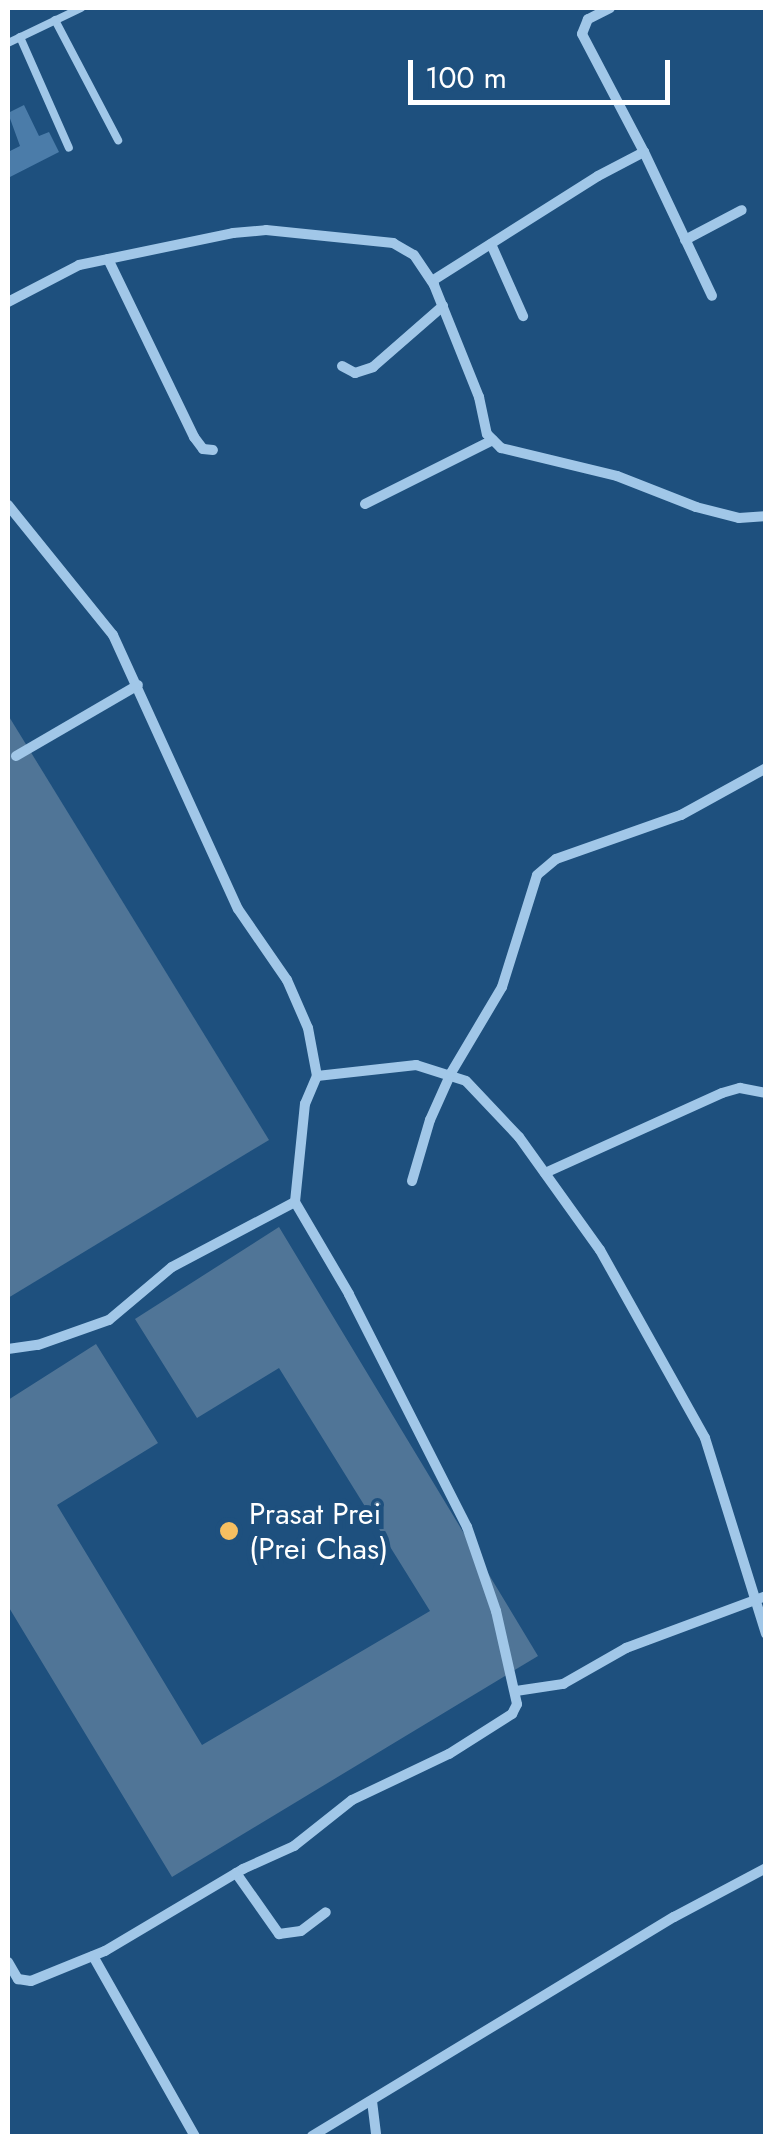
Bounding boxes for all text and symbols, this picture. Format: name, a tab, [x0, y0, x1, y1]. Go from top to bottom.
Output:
scale bar	[413, 40, 676, 102]
text: 100 m	[425, 56, 507, 99]
place label: Prasat Prei (Prei Chas)	[249, 1496, 388, 1566]
marker: Prasat Prei (Prei Chas)	[218, 1520, 240, 1542]

